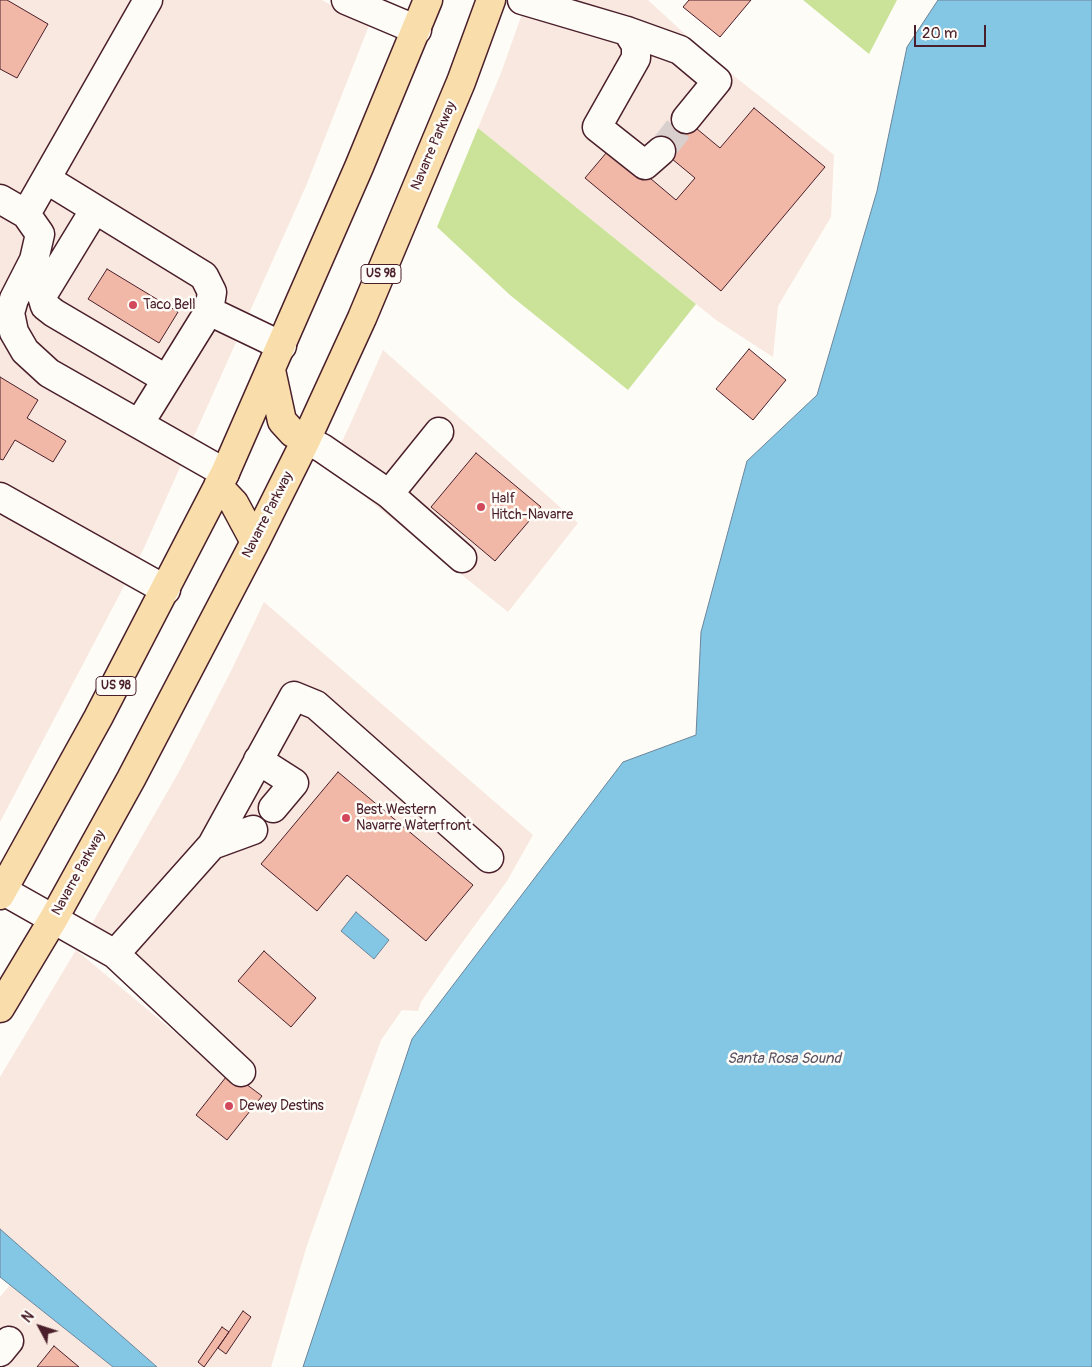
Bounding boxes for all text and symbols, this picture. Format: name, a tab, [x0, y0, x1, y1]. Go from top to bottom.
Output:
scale bar	[917, 15, 990, 47]
text: 20 m	[922, 24, 957, 43]
street label: Navarre Parkway	[408, 99, 460, 193]
road number: US 98	[361, 264, 401, 284]
place label: Taco Bell	[143, 297, 196, 313]
marker: Taco Bell	[127, 299, 139, 311]
street label: Navarre Parkway	[239, 469, 297, 561]
place label: Half Hitch-Navarre	[491, 491, 573, 524]
marker: Half Hitch-Navarre	[475, 501, 487, 513]
road number: US 98	[96, 676, 136, 696]
place label: Best Western Navarre Waterfront	[356, 802, 471, 834]
marker: Best Western Navarre Waterfront	[340, 812, 352, 824]
street label: Navarre Parkway	[49, 827, 109, 919]
water label: Santa Rosa Sound	[727, 1050, 841, 1068]
place label: Dewey Destins	[239, 1098, 324, 1114]
marker: Dewey Destins	[223, 1100, 235, 1112]
north arrow	[15, 1302, 65, 1352]
text: N	[19, 1308, 38, 1326]

